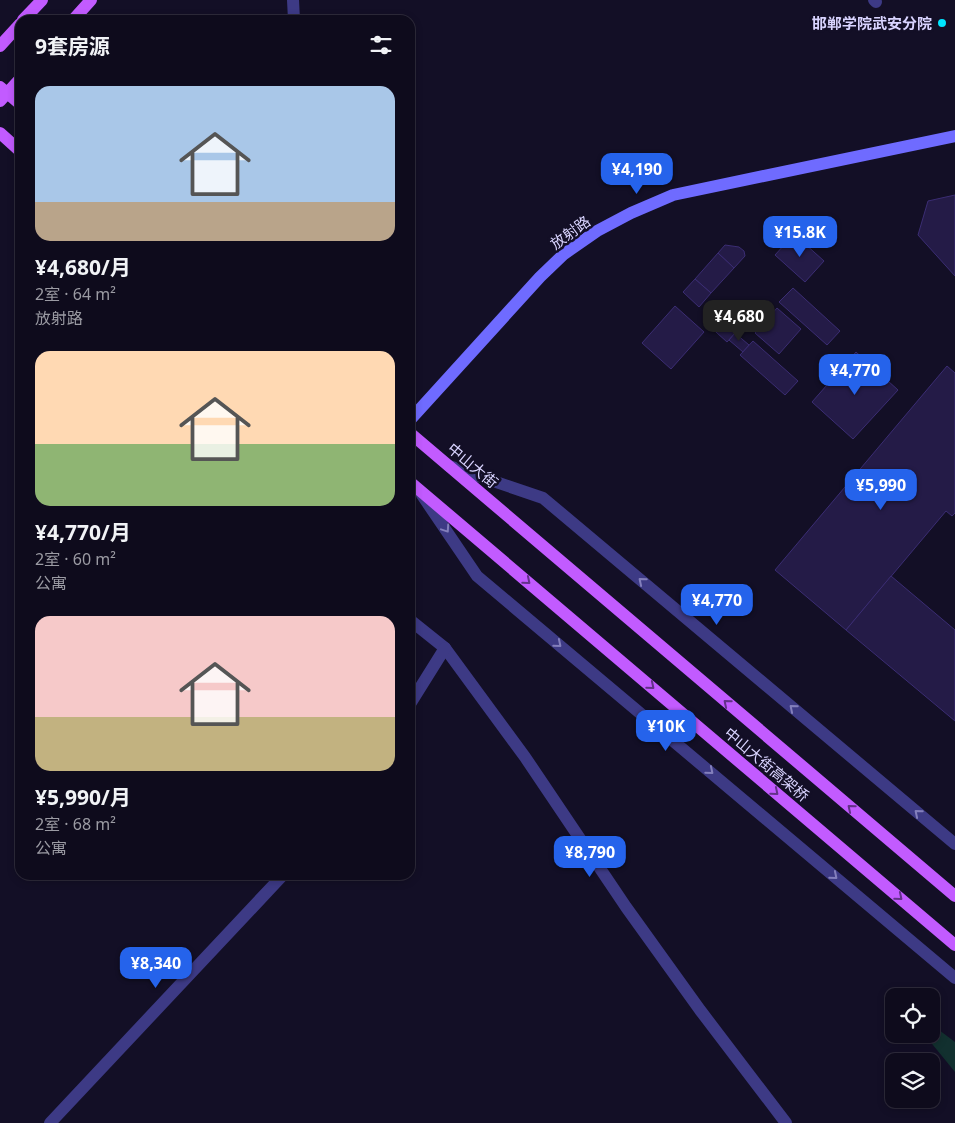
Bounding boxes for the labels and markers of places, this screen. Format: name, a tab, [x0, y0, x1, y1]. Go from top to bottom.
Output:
place label: 邯郸学院武安分院	[812, 13, 932, 33]
marker: 邯郸学院武安分院	[936, 17, 948, 29]
pin: ¥4,190	[596, 152, 678, 195]
pin: ¥15.8K	[759, 216, 841, 258]
pin: ¥4,680	[698, 300, 780, 342]
pin: ¥4,770	[814, 354, 896, 396]
pin: ¥5,990	[840, 468, 922, 511]
pin: ¥4,770	[676, 584, 758, 626]
pin: ¥10K	[636, 710, 696, 752]
pin: ¥8,790	[549, 836, 631, 878]
pin: ¥8,340	[115, 946, 197, 989]

